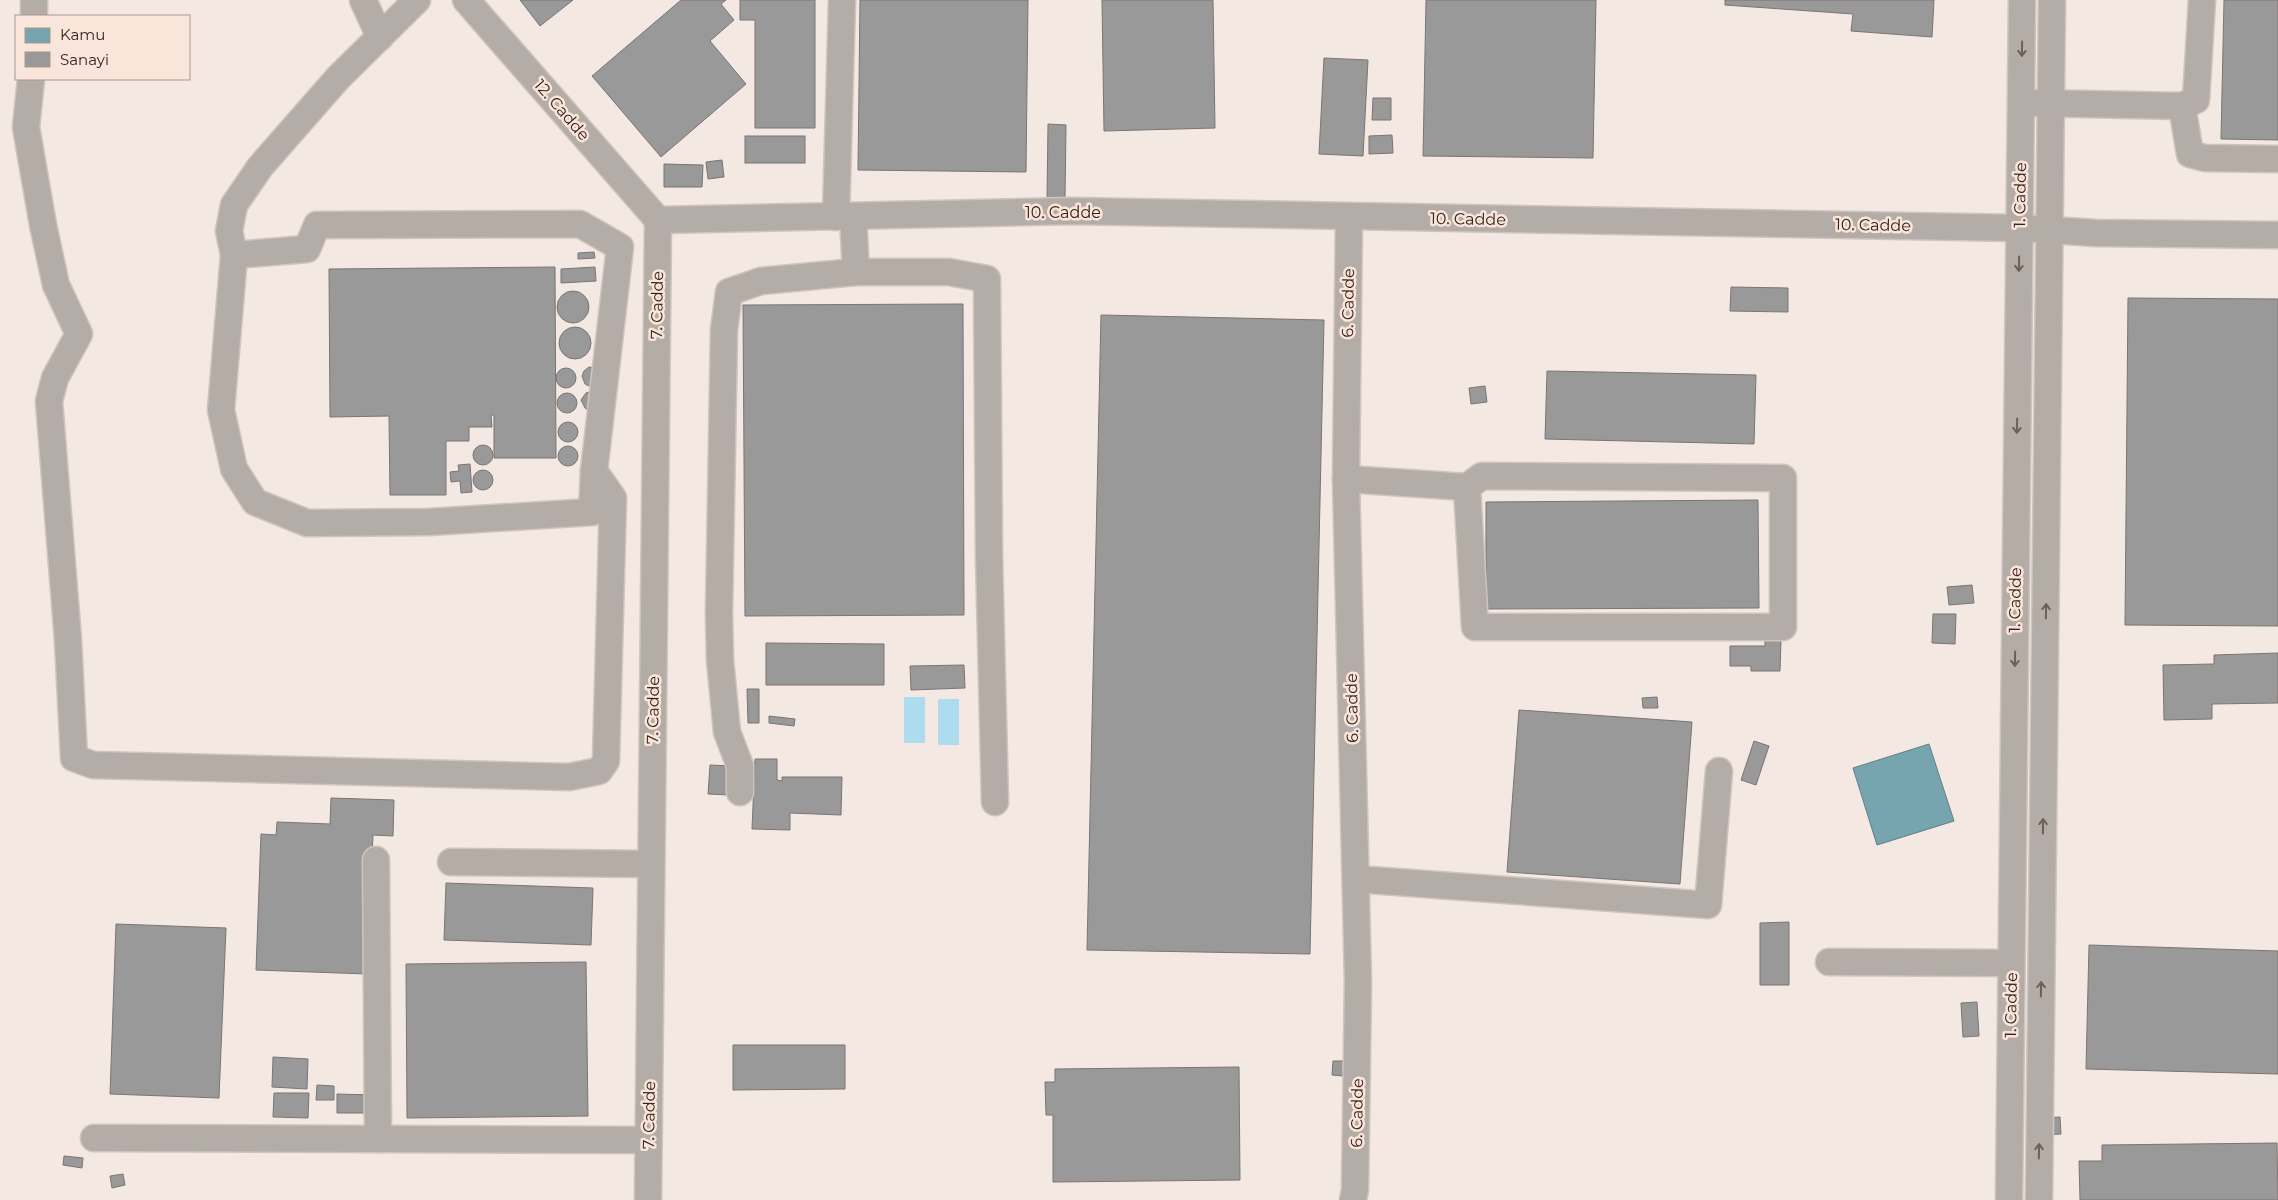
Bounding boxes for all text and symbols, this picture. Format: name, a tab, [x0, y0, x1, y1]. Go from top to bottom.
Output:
legend	[15, 15, 190, 80]
text: Kamu	[60, 25, 105, 44]
one-way arrow	[2017, 40, 2026, 56]
text: Sanayi	[60, 50, 109, 69]
street label: 12. Cadde	[530, 76, 594, 144]
street label: 1. Cadde	[2010, 162, 2030, 228]
street label: 10. Cadde	[1025, 203, 1101, 222]
street label: 10. Cadde	[1430, 209, 1506, 229]
street label: 10. Cadde	[1835, 215, 1911, 235]
one-way arrow	[2014, 255, 2024, 271]
street label: 6. Cadde	[1338, 268, 1358, 338]
street label: 7. Cadde	[647, 271, 667, 339]
one-way arrow	[2012, 418, 2022, 434]
street label: 1. Cadde	[2005, 567, 2025, 633]
one-way arrow	[2041, 604, 2050, 620]
one-way arrow	[2010, 650, 2020, 666]
street label: 6. Cadde	[1342, 673, 1362, 743]
street label: 7. Cadde	[643, 676, 663, 744]
one-way arrow	[2038, 819, 2048, 835]
street label: 1. Cadde	[2001, 972, 2021, 1038]
one-way arrow	[2036, 981, 2046, 998]
street label: 6. Cadde	[1347, 1078, 1367, 1148]
street label: 7. Cadde	[639, 1081, 659, 1149]
one-way arrow	[2034, 1144, 2044, 1160]

